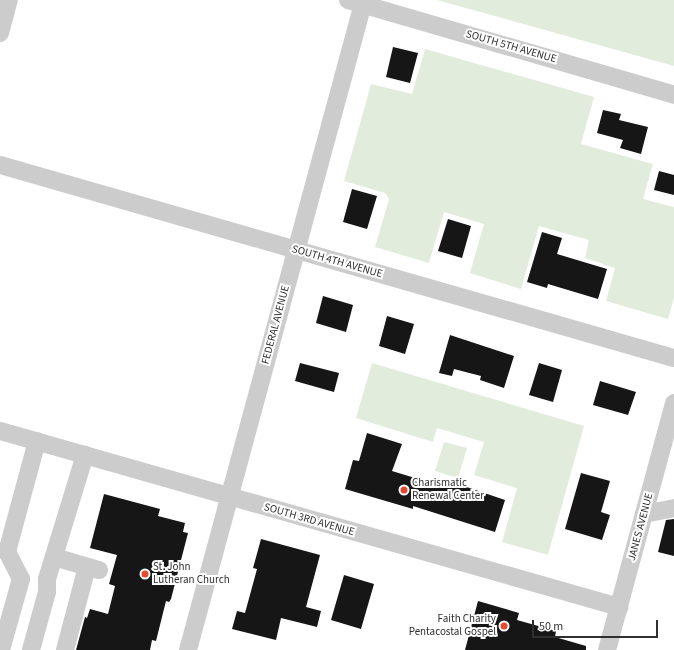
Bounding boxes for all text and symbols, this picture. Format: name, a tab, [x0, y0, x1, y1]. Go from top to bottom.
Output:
street label: SOUTH 5TH AVENUE	[464, 28, 558, 66]
street label: SOUTH 4TH AVENUE	[290, 243, 384, 281]
street label: FEDERAL AVENUE	[259, 284, 293, 366]
place label: Charismatic Renewal Center	[412, 477, 484, 503]
marker: Charismatic Renewal Center	[399, 485, 409, 495]
street label: JANES AVENUE	[626, 492, 656, 562]
street label: SOUTH 3RD AVENUE	[262, 501, 356, 539]
place label: St. John Lutheran Church	[153, 561, 230, 587]
marker: St. John Lutheran Church	[140, 569, 150, 579]
scale bar	[534, 612, 660, 638]
place label: Faith Charity Pentacostal Gospel	[409, 613, 496, 639]
text: 50 m	[539, 618, 563, 635]
marker: Faith Charity Pentacostal Gospel	[499, 621, 509, 631]

